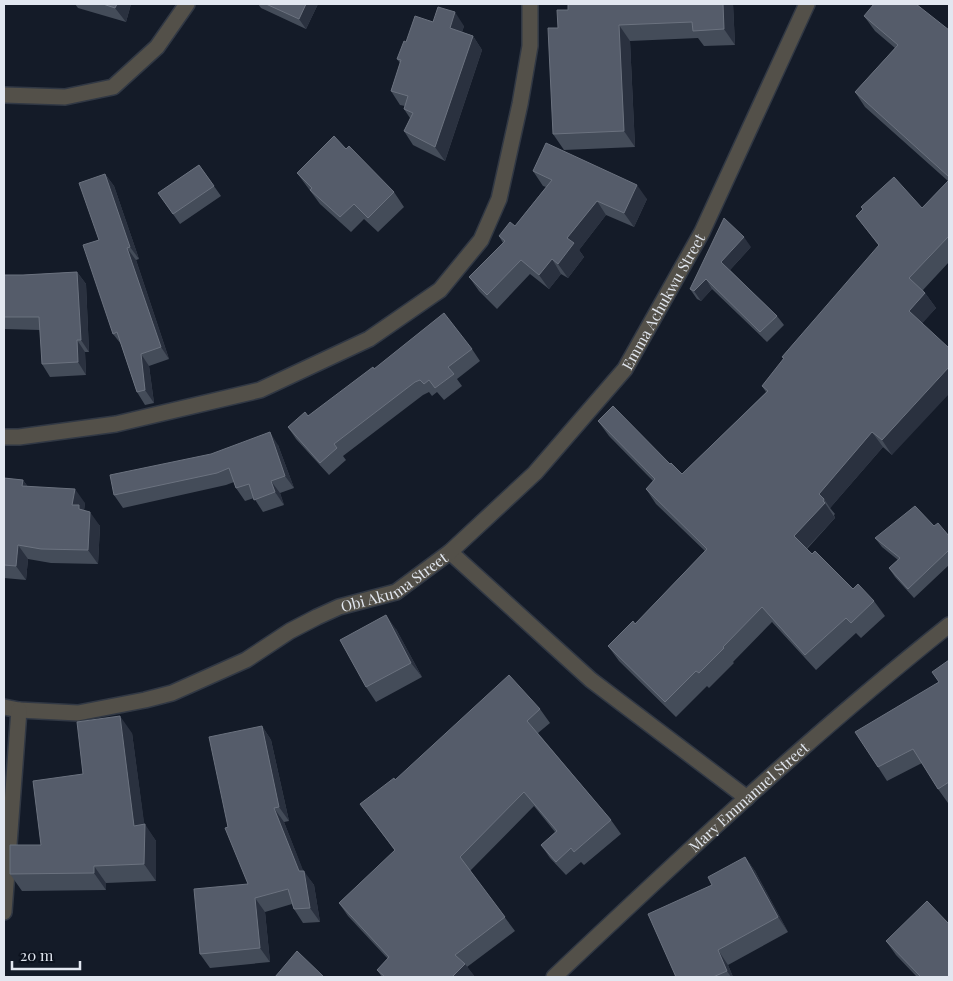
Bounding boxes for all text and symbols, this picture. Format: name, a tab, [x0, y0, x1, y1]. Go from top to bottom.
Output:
street label: Emma Achukwu Street	[617, 229, 710, 373]
street label: Obi Akuma Street	[338, 547, 452, 616]
street label: Mary Emmanuel Street	[684, 737, 813, 856]
scale bar	[12, 938, 80, 970]
text: 20 m	[20, 945, 54, 965]

